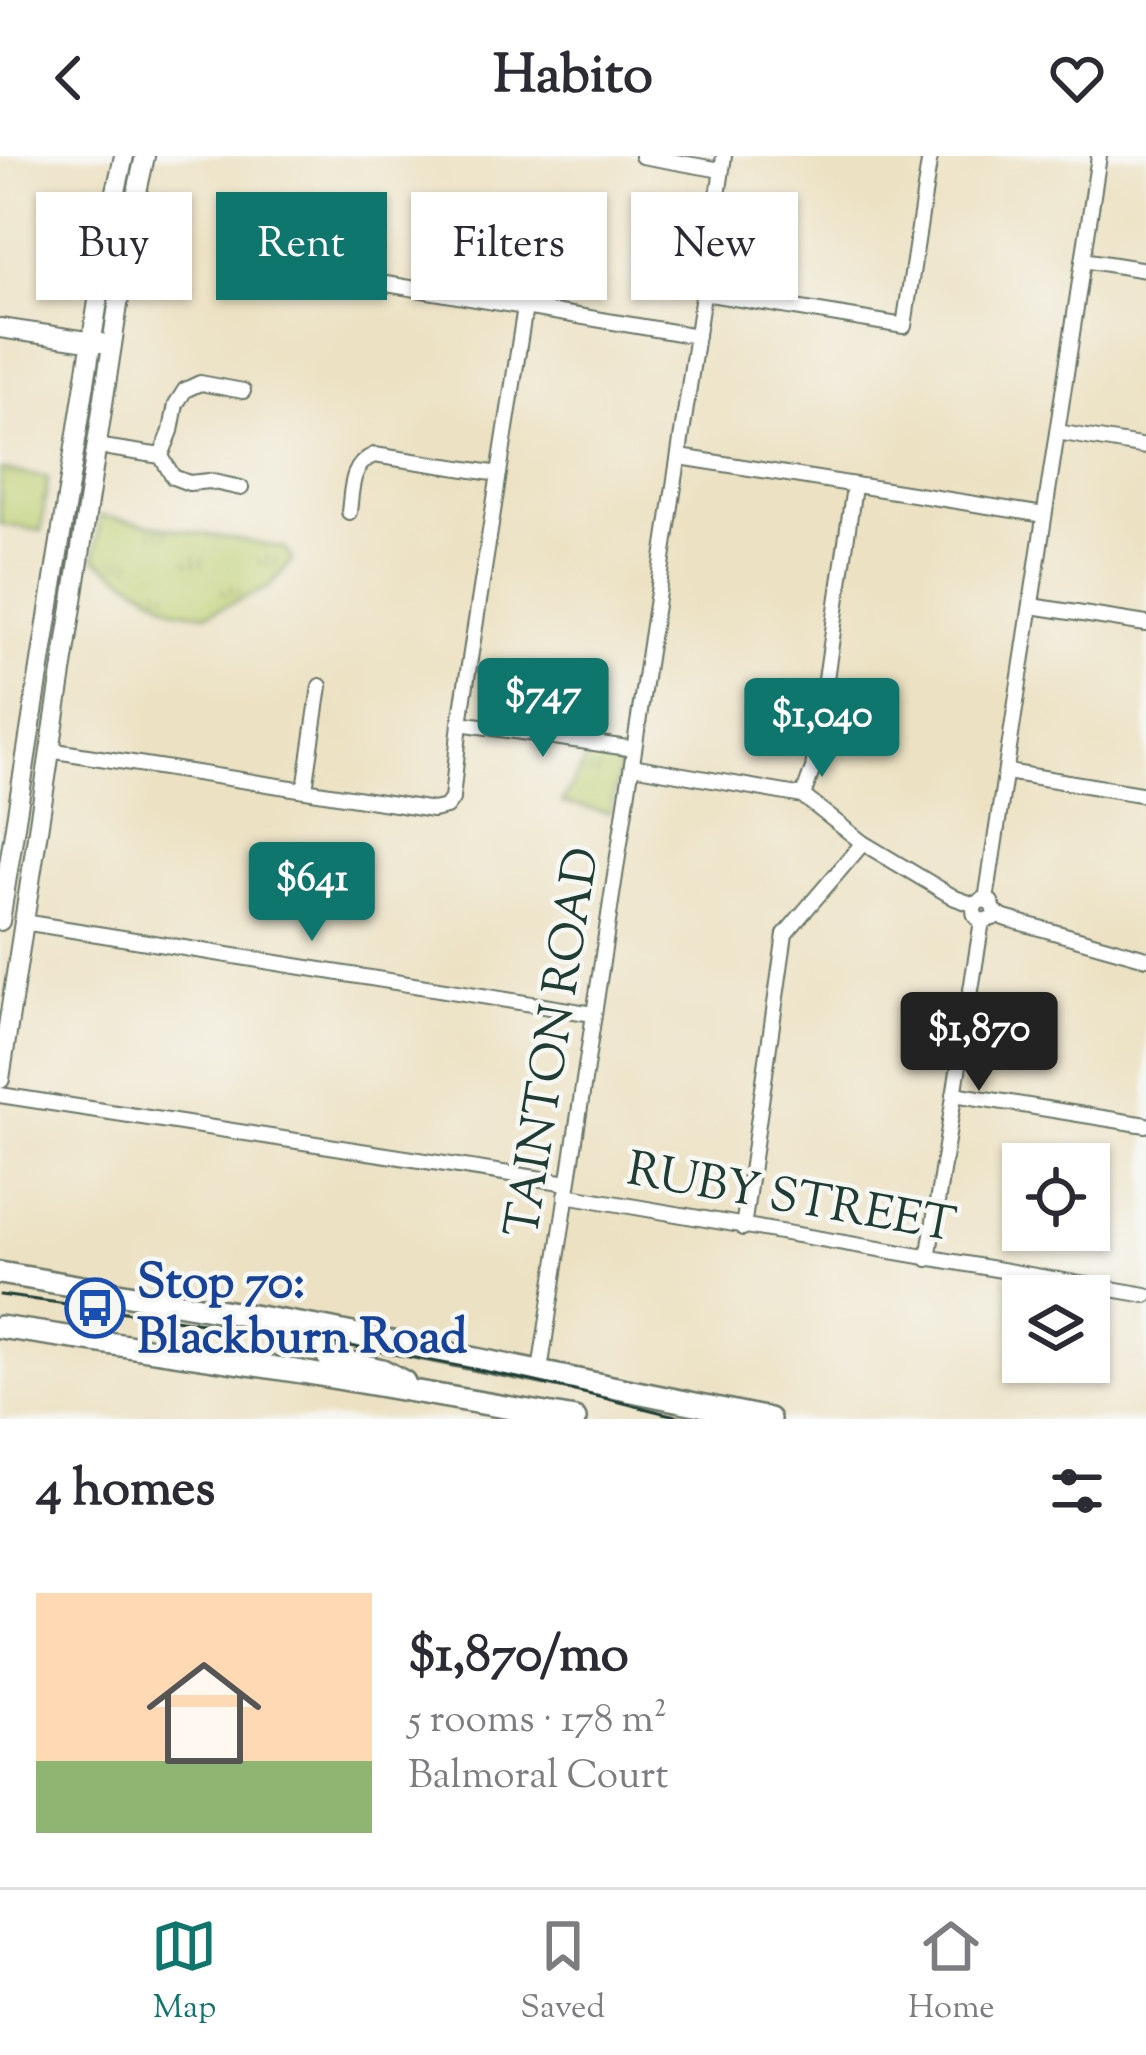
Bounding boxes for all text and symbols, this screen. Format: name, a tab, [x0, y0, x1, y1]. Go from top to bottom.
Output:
text: Habito	[493, 39, 653, 117]
icon: back	[36, 45, 102, 111]
icon: heart	[1044, 45, 1110, 111]
chip: Buy	[36, 192, 192, 300]
chip: Rent	[216, 192, 387, 300]
chip: Filters	[411, 192, 607, 300]
chip: New	[631, 192, 798, 300]
pin: $747	[472, 658, 614, 760]
text: $747	[505, 669, 581, 725]
pin: $1,040	[724, 678, 920, 780]
text: $1,040	[771, 689, 873, 745]
pin: $641	[241, 842, 383, 944]
street label: TAINTON ROAD	[491, 843, 620, 1243]
text: $641	[276, 853, 348, 909]
pin: $1,870	[881, 992, 1077, 1094]
text: $1,870	[928, 1003, 1030, 1059]
street label: RUBY STREET	[621, 1138, 961, 1263]
map controls	[1002, 1143, 1110, 1383]
button: locate	[1002, 1143, 1110, 1251]
place label: Stop 70: Blackburn Road	[137, 1251, 467, 1375]
button: layers	[1002, 1275, 1110, 1383]
bus stop icon: Stop 70: Blackburn Road	[64, 1277, 126, 1339]
text: 4 homes	[36, 1455, 215, 1528]
icon: filters	[1044, 1458, 1110, 1524]
text: $1,870/mo	[408, 1621, 629, 1694]
icon: home	[132, 1641, 276, 1785]
text: 5 rooms · 178 m²	[408, 1694, 667, 1750]
text: Balmoral Court	[408, 1750, 669, 1806]
tab: Map	[151, 1913, 217, 2033]
tab: Saved	[520, 1913, 605, 2033]
tab: Home	[908, 1913, 995, 2033]

